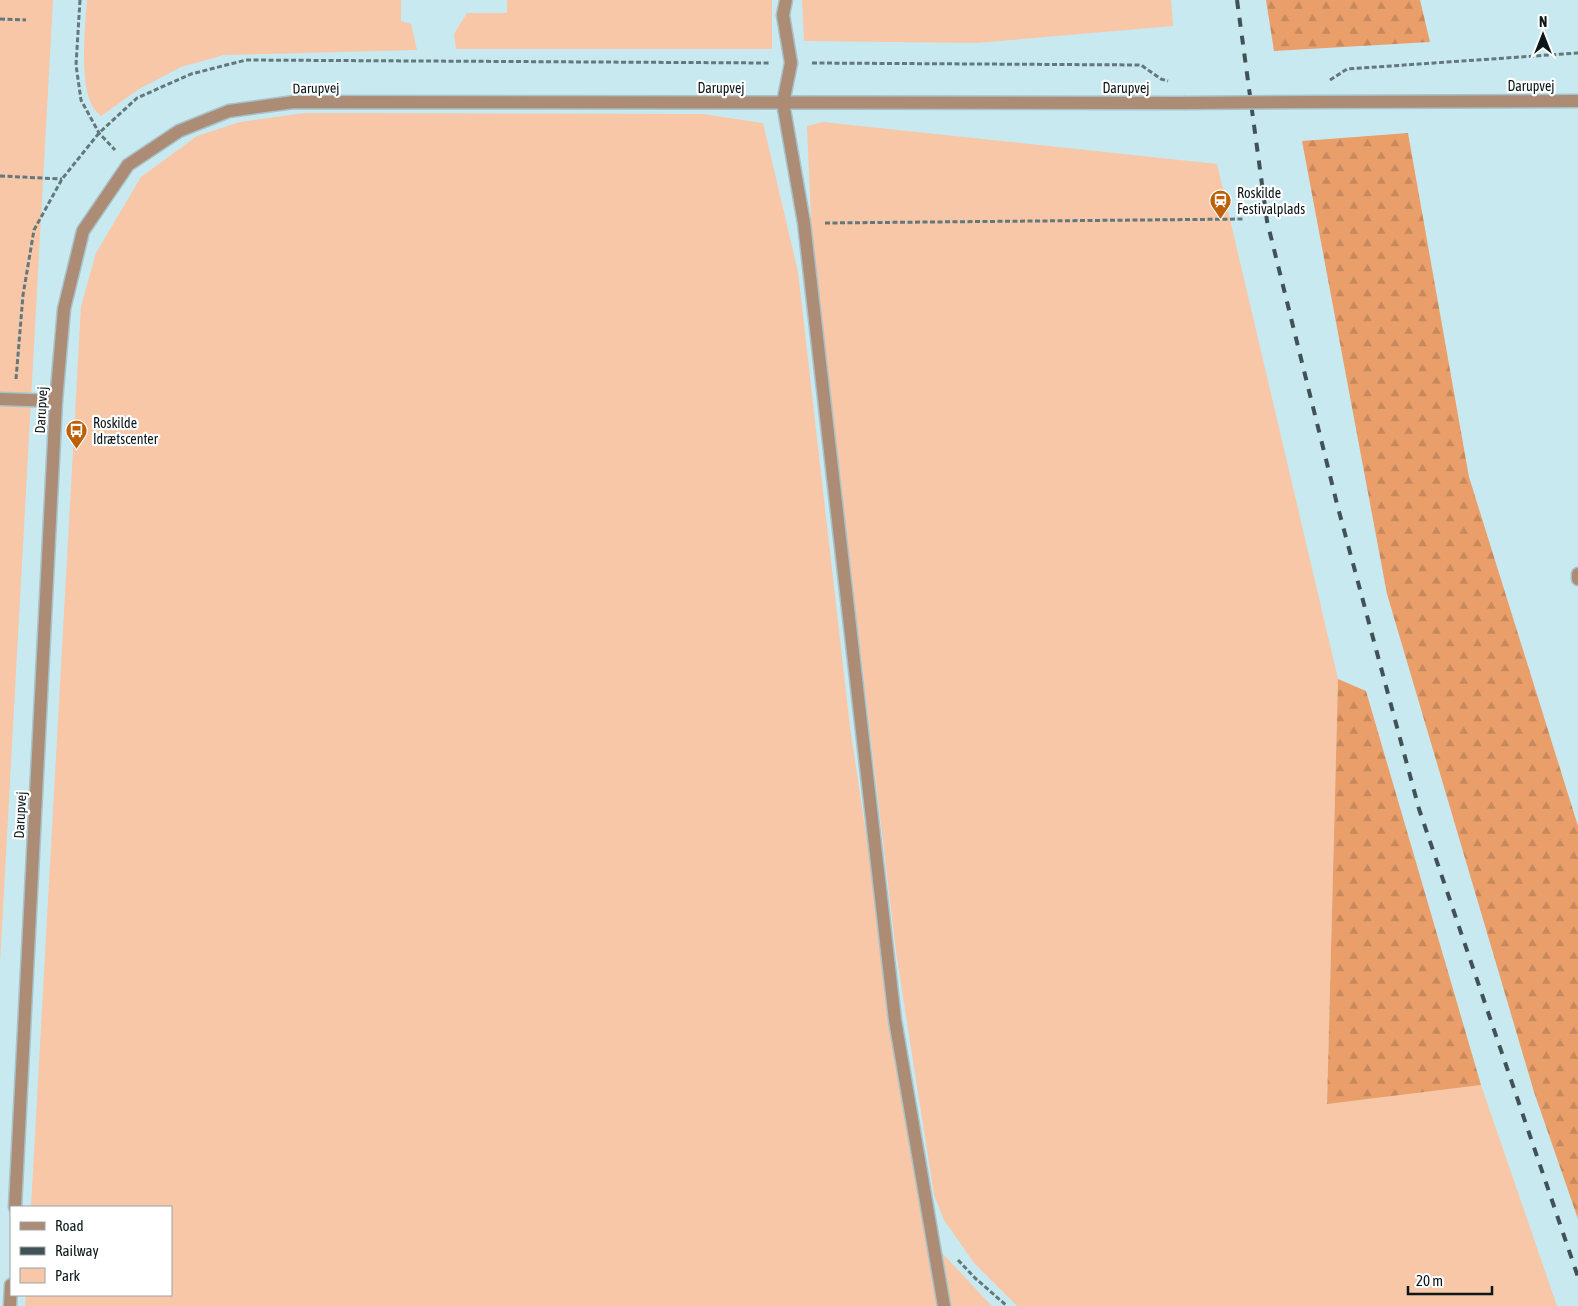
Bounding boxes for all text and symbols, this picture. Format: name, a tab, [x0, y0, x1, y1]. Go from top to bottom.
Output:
north arrow	[1518, 10, 1568, 60]
text: N	[1539, 14, 1547, 30]
street label: Darupvej	[1508, 78, 1554, 94]
street label: Darupvej	[292, 80, 340, 96]
street label: Darupvej	[698, 80, 744, 96]
street label: Darupvej	[1103, 80, 1149, 96]
place label: Roskilde Festivalplads	[1237, 185, 1305, 217]
station icon: Roskilde Festivalplads	[1209, 189, 1233, 220]
street label: Darupvej	[32, 386, 50, 434]
place label: Roskilde Idrætscenter	[93, 415, 159, 447]
bus stop icon: Roskilde Idrætscenter	[65, 419, 89, 450]
street label: Darupvej	[11, 791, 29, 839]
legend	[10, 1206, 172, 1296]
text: Road	[55, 1217, 84, 1234]
text: Railway	[55, 1242, 99, 1259]
scale bar	[1408, 1264, 1492, 1296]
text: Park	[55, 1267, 80, 1284]
text: 20 m	[1416, 1272, 1443, 1289]

